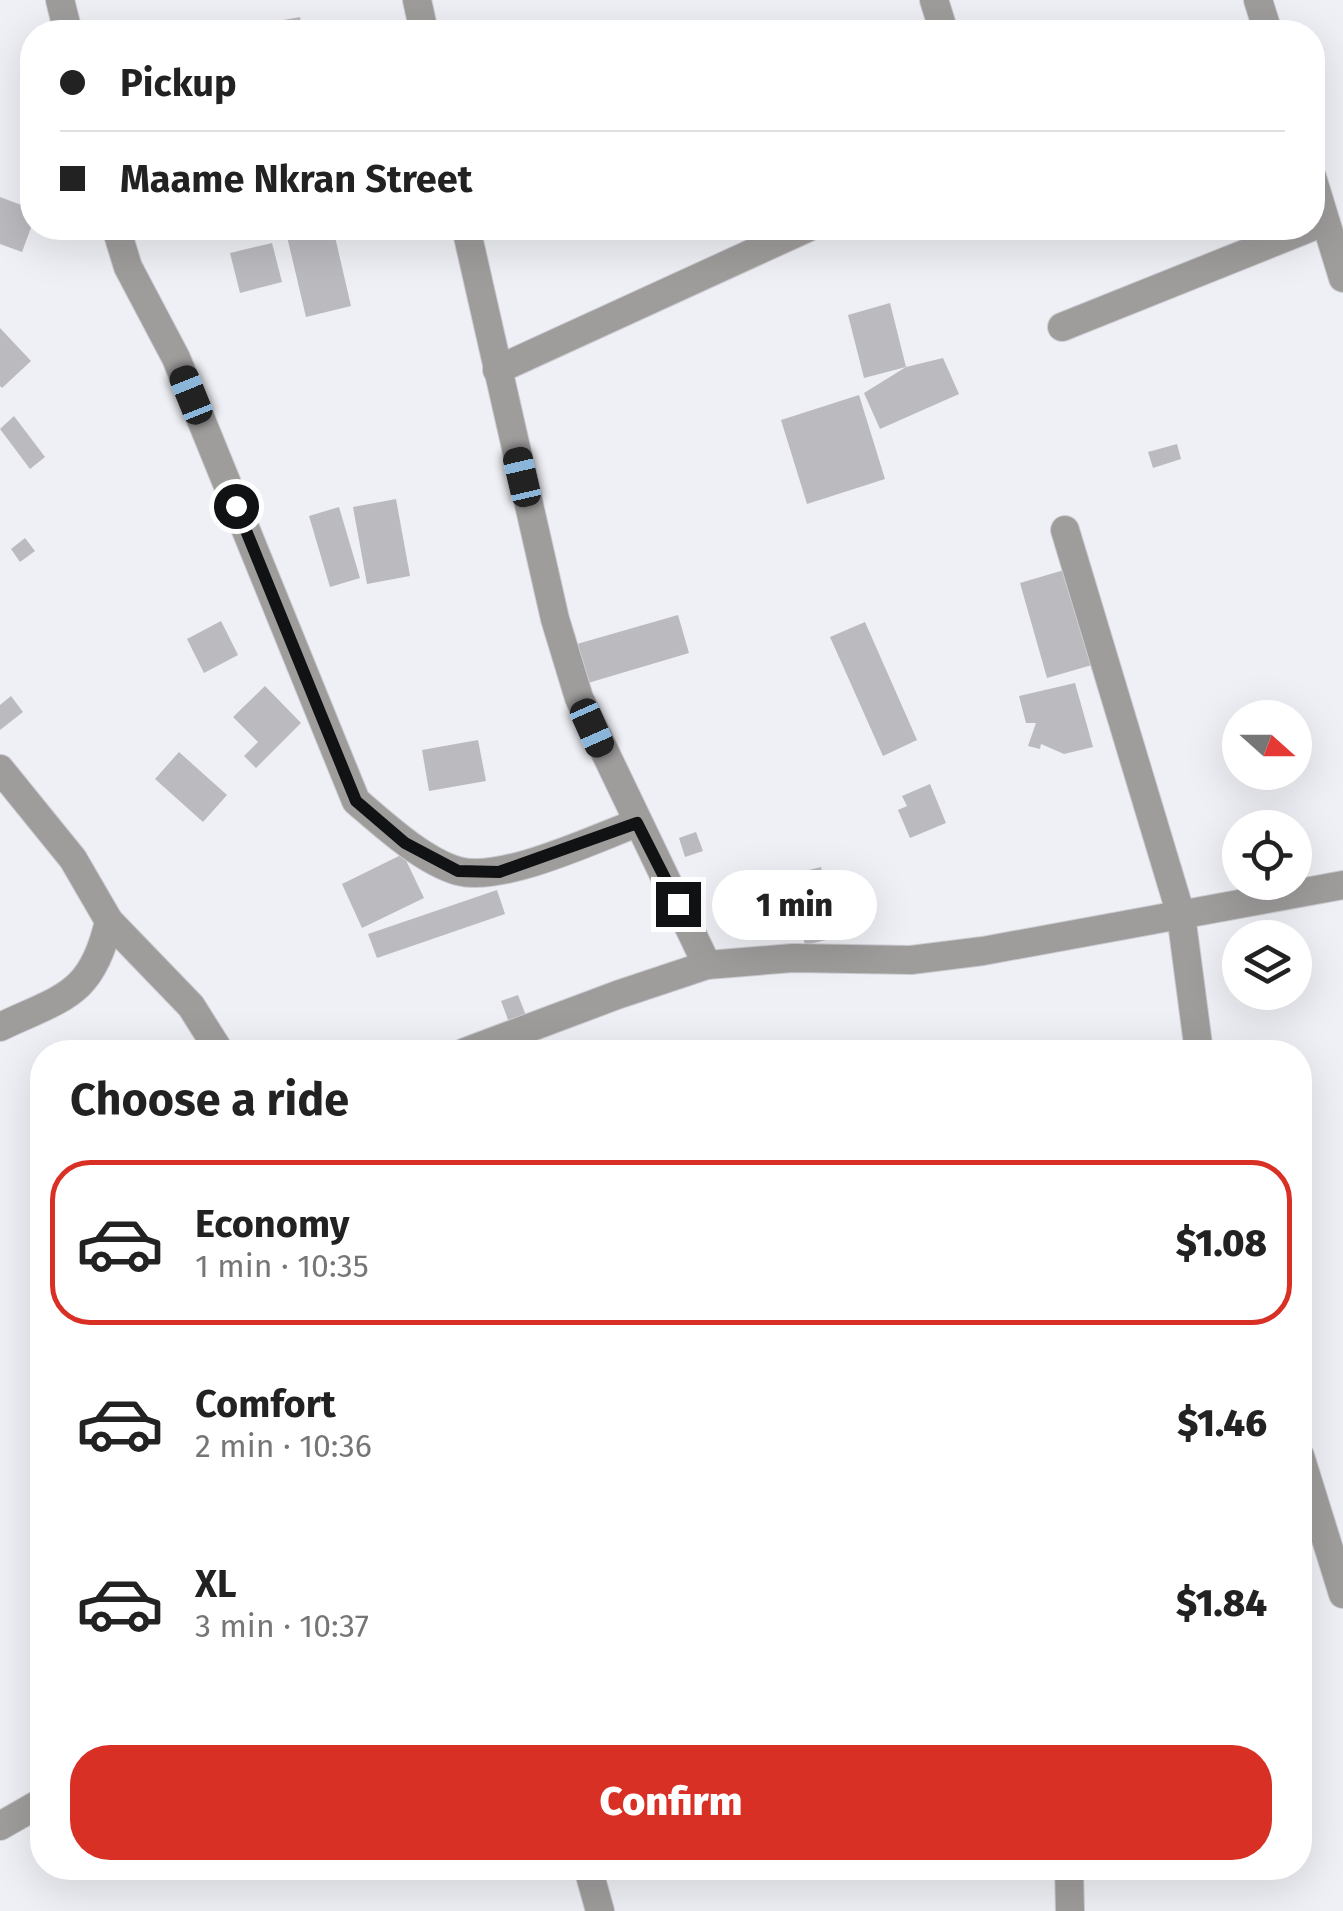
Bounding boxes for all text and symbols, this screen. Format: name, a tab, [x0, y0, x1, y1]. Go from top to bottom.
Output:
text: Pickup	[120, 60, 237, 106]
text: Maame Nkran Street	[120, 156, 472, 202]
car	[166, 362, 216, 428]
car	[501, 444, 543, 510]
route start	[214, 484, 259, 529]
car	[566, 694, 618, 762]
north arrow	[1222, 700, 1312, 790]
map controls	[1222, 700, 1312, 1010]
button: locate	[1222, 810, 1312, 900]
callout: 1 min	[713, 869, 878, 939]
route end	[656, 882, 701, 927]
text: 1 min	[756, 886, 833, 924]
button: layers	[1222, 920, 1312, 1010]
text: Choose a ride	[70, 1073, 349, 1127]
icon: car	[75, 1198, 165, 1288]
text: Economy	[195, 1201, 350, 1247]
text: $1.08	[1176, 1220, 1267, 1266]
text: 1 min · 10:35	[195, 1247, 369, 1285]
icon: car	[75, 1378, 165, 1468]
text: Comfort	[195, 1381, 336, 1427]
text: $1.46	[1177, 1400, 1267, 1446]
text: 2 min · 10:36	[195, 1427, 372, 1465]
icon: car	[75, 1558, 165, 1648]
text: XL	[195, 1561, 237, 1607]
text: $1.84	[1176, 1580, 1267, 1626]
text: 3 min · 10:37	[195, 1607, 369, 1645]
button: Confirm	[70, 1745, 1272, 1860]

